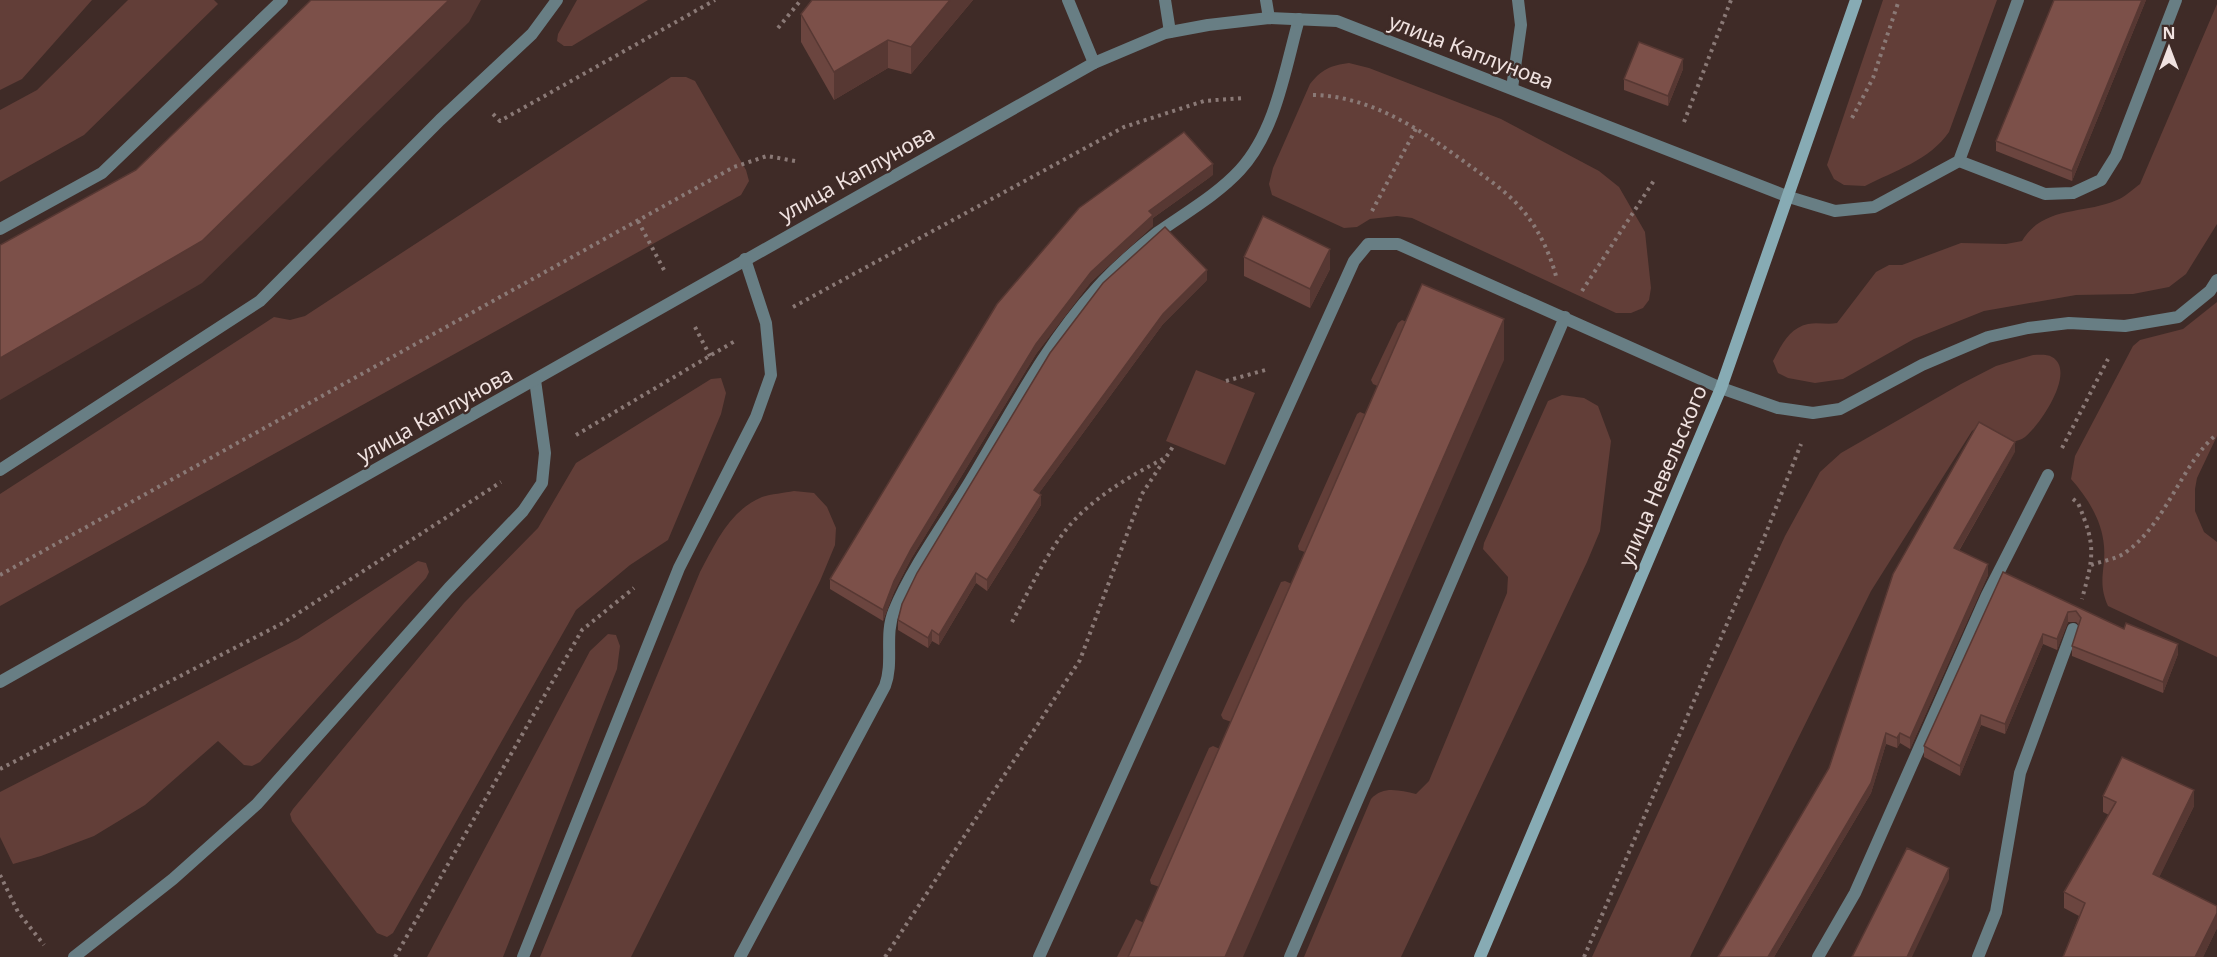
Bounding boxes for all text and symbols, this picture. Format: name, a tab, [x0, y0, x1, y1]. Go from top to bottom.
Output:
street label: улица Каплунова	[1385, 7, 1558, 95]
north arrow	[2139, 18, 2199, 78]
text: N	[2162, 22, 2176, 44]
street label: улица Каплунова	[774, 119, 939, 228]
street label: улица Каплунова	[352, 360, 517, 469]
street label: улица Невельского	[1611, 381, 1713, 571]

